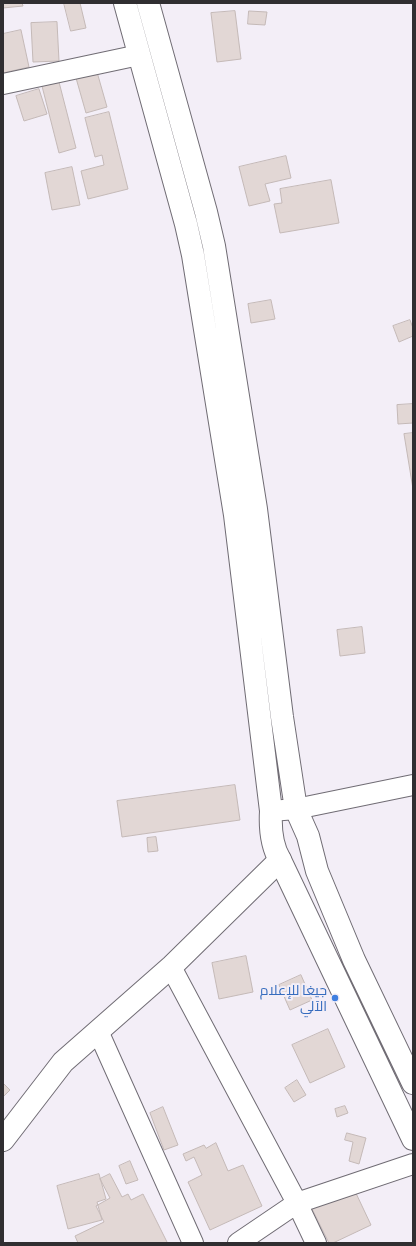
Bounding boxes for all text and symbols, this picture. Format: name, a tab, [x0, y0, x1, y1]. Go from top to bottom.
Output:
place label: جيغا للإعلام الآلي	[260, 982, 327, 1014]
marker: جيغا للإعلام الآلي	[330, 993, 340, 1003]

